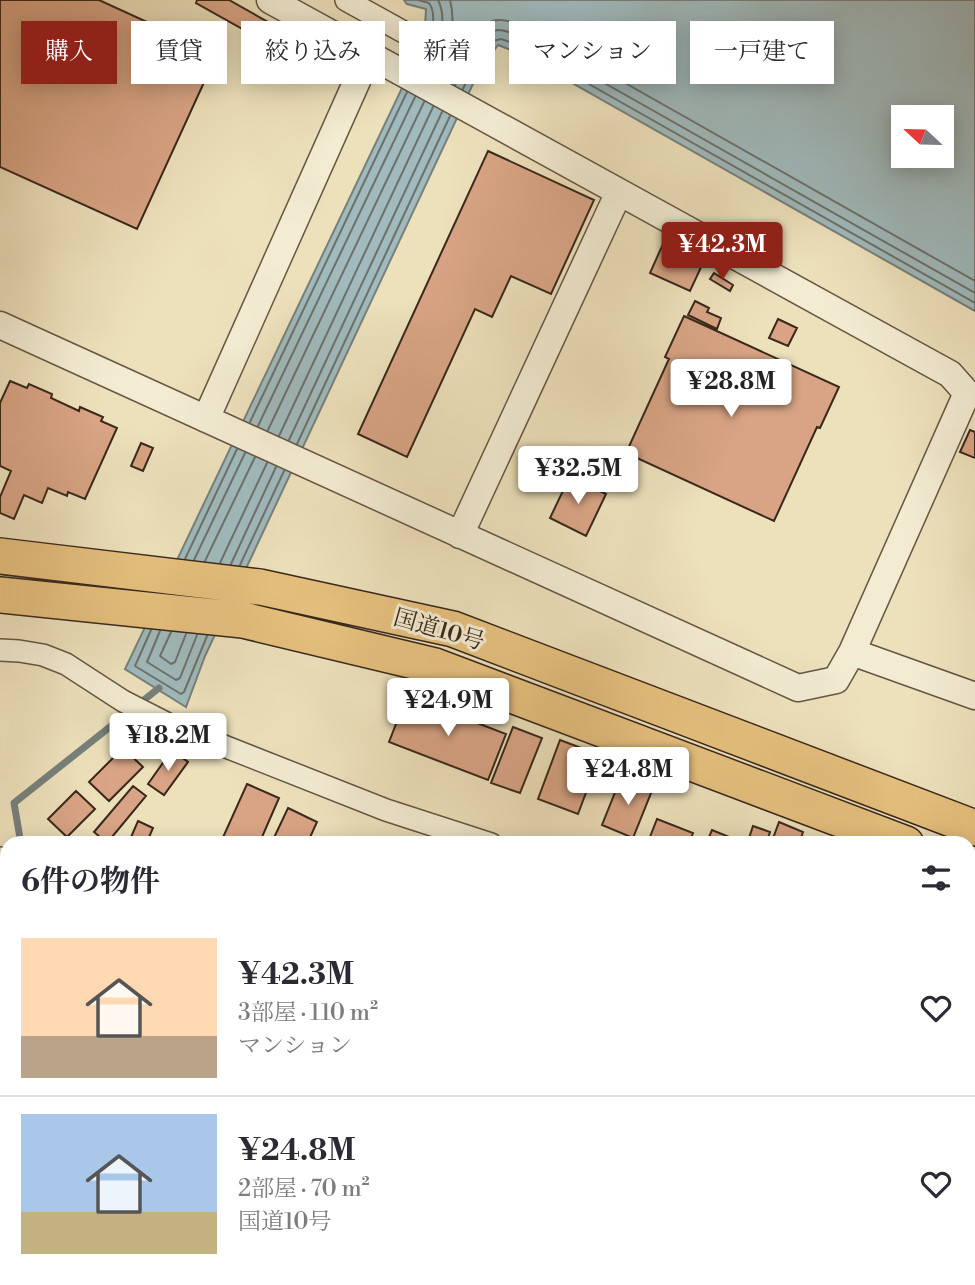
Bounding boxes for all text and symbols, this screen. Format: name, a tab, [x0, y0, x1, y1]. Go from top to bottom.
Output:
chip: 購入	[21, 21, 117, 84]
chip: 賃貸	[131, 21, 227, 84]
chip: 絞り込み	[241, 21, 385, 84]
chip: 新着	[399, 21, 495, 84]
chip: マンション	[509, 21, 676, 84]
chip: 一戸建て	[690, 21, 834, 84]
north arrow	[891, 105, 954, 168]
map controls	[891, 105, 954, 168]
pin: ¥42.3M	[665, 222, 779, 282]
text: ¥42.3M	[678, 231, 766, 259]
pin: ¥28.8M	[674, 360, 788, 419]
text: ¥28.8M	[687, 368, 775, 396]
pin: ¥32.5M	[521, 447, 635, 506]
text: ¥32.5M	[534, 455, 622, 483]
street label: 国道10号	[390, 604, 488, 656]
pin: ¥24.9M	[391, 678, 505, 738]
text: ¥24.9M	[403, 687, 493, 715]
pin: ¥18.2M	[111, 714, 225, 773]
text: ¥18.2M	[126, 722, 210, 750]
pin: ¥24.8M	[571, 748, 685, 807]
text: ¥24.8M	[583, 756, 673, 784]
icon: filters	[917, 859, 955, 897]
text: 6件の物件	[21, 863, 160, 901]
text: ¥42.3M	[238, 956, 354, 994]
icon: home	[77, 966, 161, 1050]
icon: heart	[917, 989, 955, 1027]
text: 3部屋 · 110 m²	[238, 999, 378, 1027]
text: マンション	[238, 1032, 352, 1060]
text: ¥24.8M	[238, 1132, 355, 1170]
icon: home	[77, 1142, 161, 1226]
icon: heart	[917, 1165, 955, 1203]
text: 2部屋 · 70 m²	[238, 1175, 370, 1203]
text: 国道10号	[238, 1208, 331, 1236]

